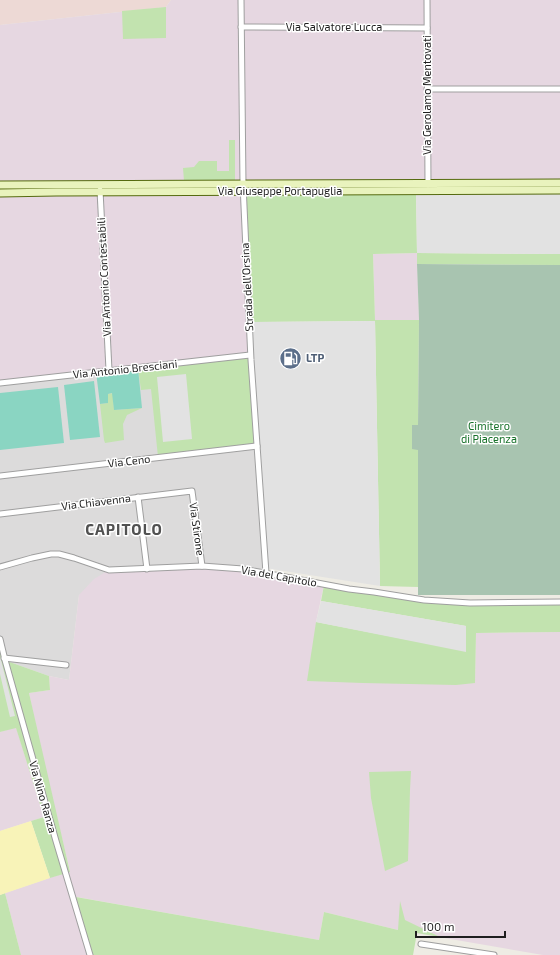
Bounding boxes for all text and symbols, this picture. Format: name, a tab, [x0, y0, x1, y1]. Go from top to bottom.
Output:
street label: Via Salvatore Lucca	[286, 20, 382, 33]
street label: Via Gerolamo Mentovati	[420, 35, 433, 155]
street label: Via Giuseppe Portapuglia	[218, 184, 342, 197]
street label: Via Antonio Contestabili	[94, 217, 113, 337]
street label: Strada dell'Orsina	[238, 242, 255, 332]
fuel station icon: LTP	[277, 345, 303, 371]
place label: LTP	[306, 351, 324, 364]
street label: Via Antonio Bresciani	[72, 357, 178, 380]
park label: Cimitero di Piacenza	[461, 419, 517, 445]
street label: Via Ceno	[107, 451, 151, 470]
street label: Via Chiavenna	[60, 491, 131, 512]
street label: Via Stirone	[187, 501, 208, 557]
district label: CAPITOLO	[85, 520, 163, 538]
street label: Via del Capitolo	[240, 562, 318, 589]
street label: Via Nino Ranza	[27, 759, 60, 834]
scale bar	[416, 913, 505, 939]
text: 100 m	[422, 919, 454, 933]

